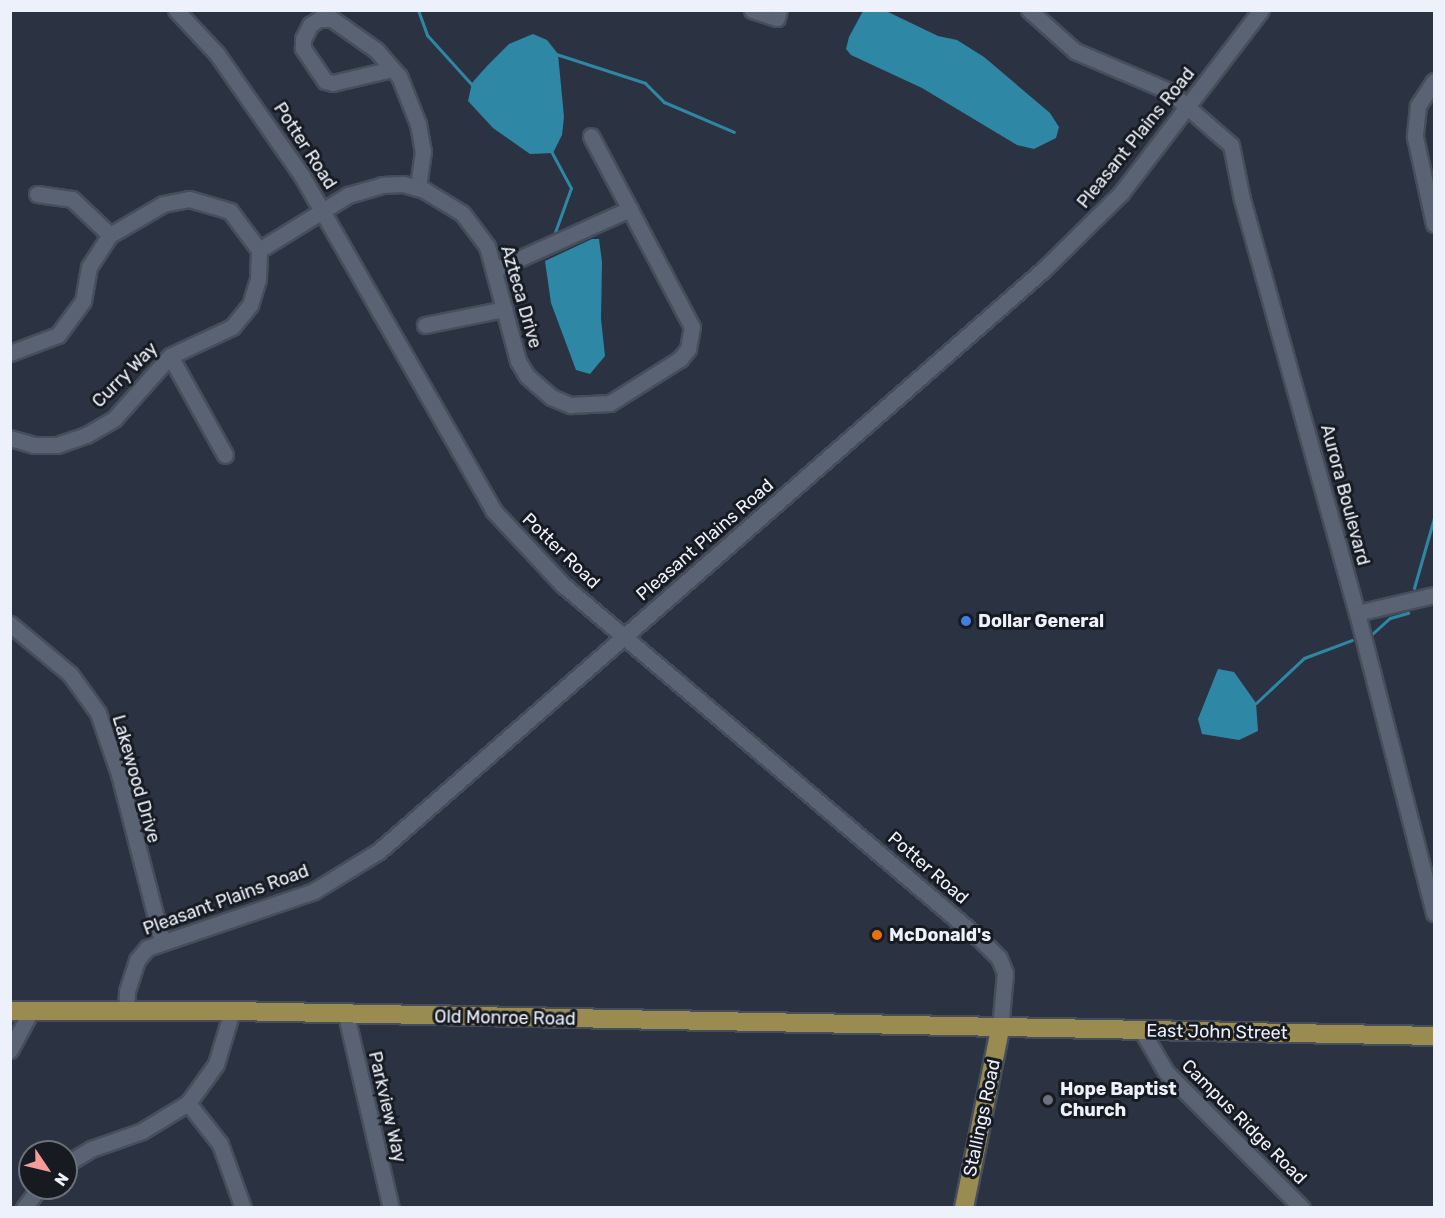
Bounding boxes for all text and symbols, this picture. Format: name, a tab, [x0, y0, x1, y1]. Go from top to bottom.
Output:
street label: Pleasant Plains Road	[1073, 63, 1199, 213]
street label: Potter Road	[269, 98, 341, 194]
street label: Azteca Drive	[496, 243, 546, 351]
street label: Curry Way	[87, 337, 163, 413]
street label: Aurora Boulevard	[1316, 422, 1374, 568]
street label: Pleasant Plains Road	[632, 475, 778, 605]
street label: Potter Road	[518, 509, 604, 593]
place label: Dollar General	[978, 610, 1105, 632]
marker: Dollar General	[959, 614, 973, 628]
street label: Lakewood Drive	[107, 713, 165, 845]
street label: Potter Road	[883, 827, 973, 909]
street label: Pleasant Plains Road	[140, 860, 312, 940]
place label: McDonald's	[889, 924, 991, 946]
marker: McDonald's	[870, 928, 884, 942]
street label: Old Monroe Road	[434, 1006, 576, 1030]
street label: East John Street	[1146, 1020, 1288, 1044]
street label: Parkview Way	[364, 1049, 410, 1165]
street label: Campus Ridge Road	[1177, 1055, 1311, 1189]
street label: Stallings Road	[959, 1057, 1005, 1179]
place label: Hope Baptist Church	[1060, 1079, 1177, 1122]
marker: Hope Baptist Church	[1041, 1093, 1055, 1107]
north arrow	[18, 1140, 78, 1200]
text: N	[50, 1169, 73, 1190]

